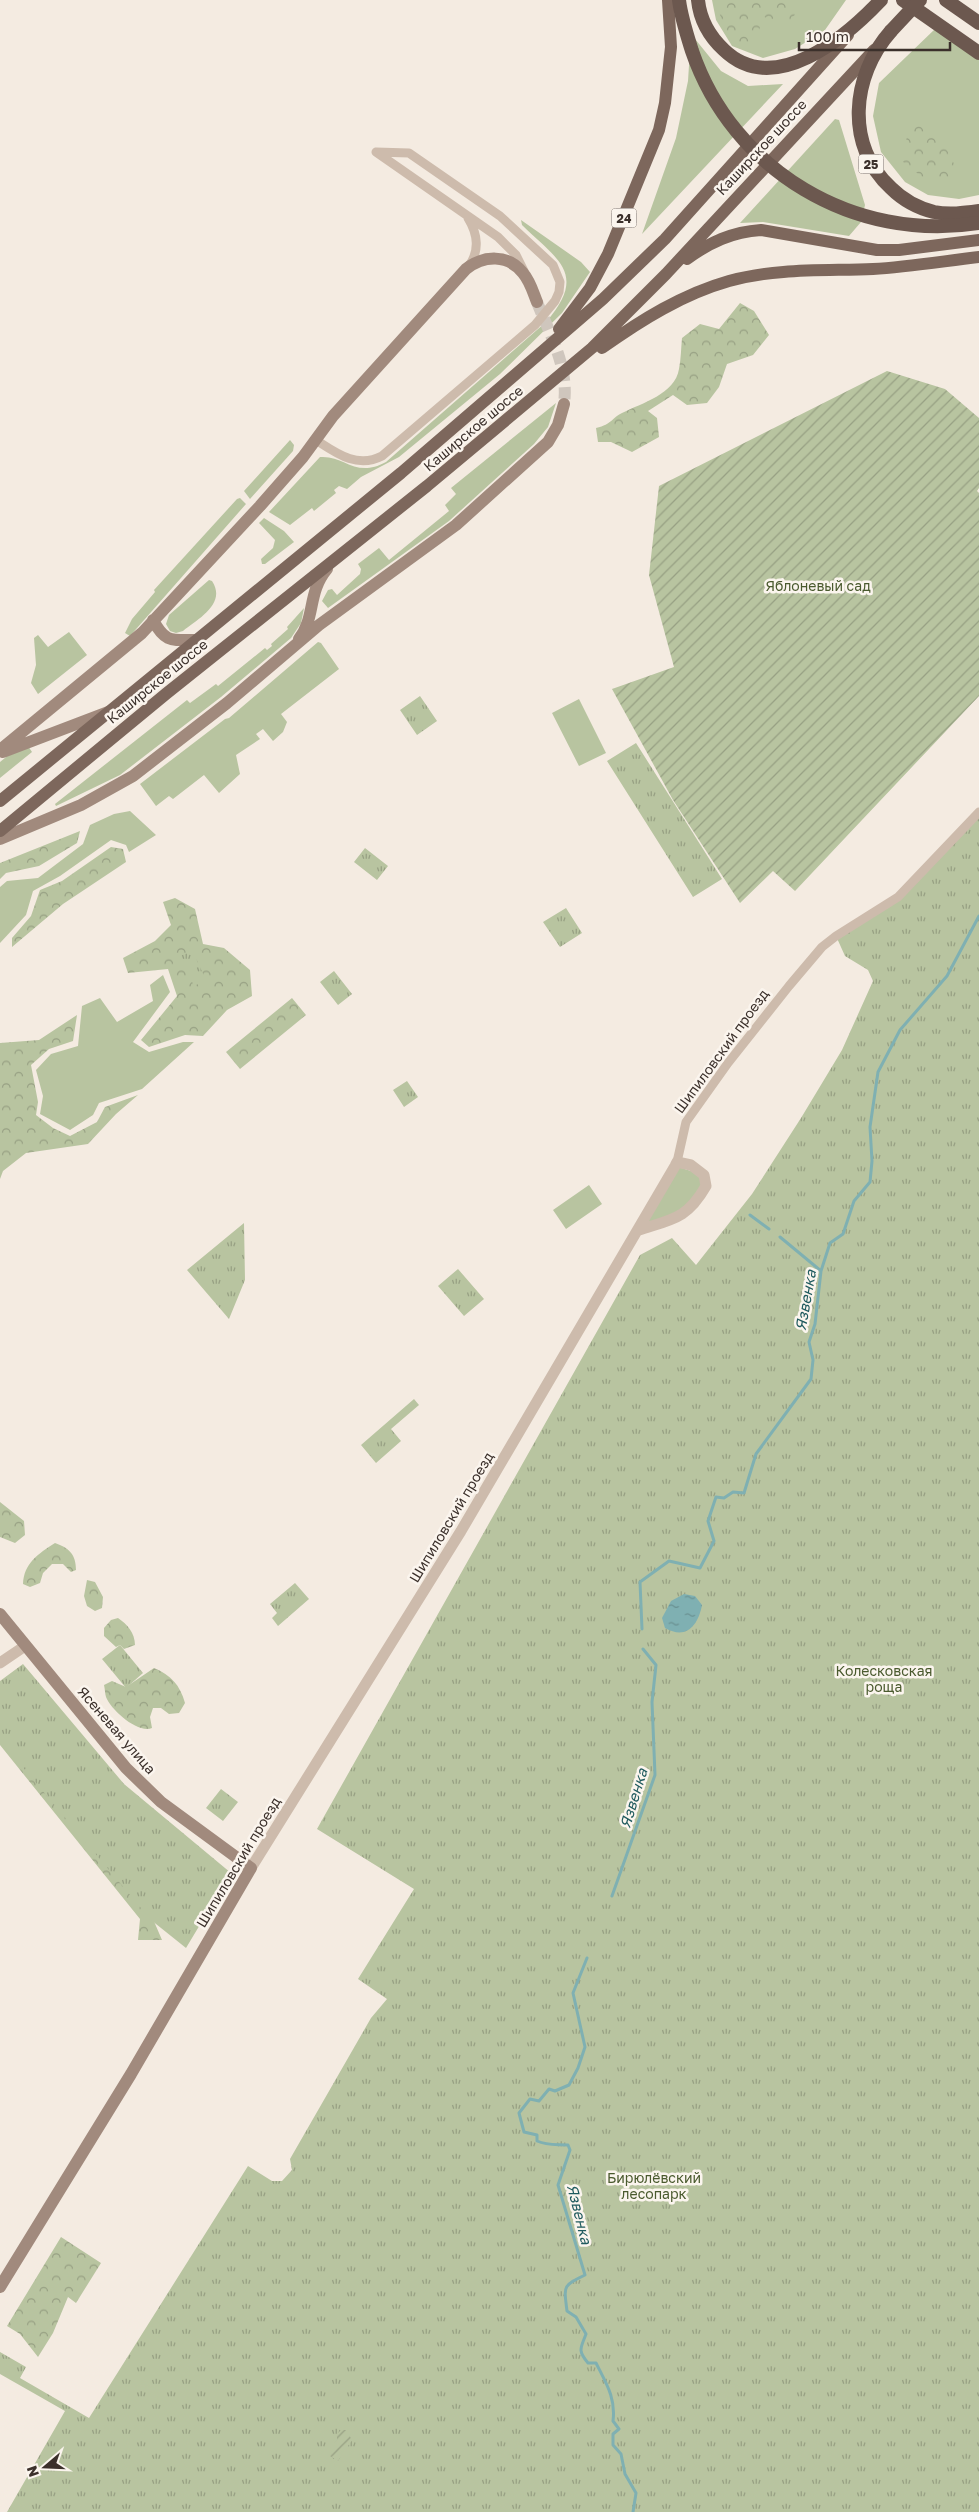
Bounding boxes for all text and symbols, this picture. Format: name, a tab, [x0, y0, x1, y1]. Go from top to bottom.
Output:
scale bar	[799, 20, 950, 52]
text: 100 m	[806, 27, 849, 45]
street label: Каширское шоссе	[712, 96, 810, 198]
road number: 25	[858, 154, 884, 173]
road number: 24	[612, 208, 636, 228]
street label: Каширское шоссе	[420, 381, 526, 475]
park label: Яблоневый сад	[765, 577, 871, 594]
street label: Каширское шоссе	[103, 635, 211, 727]
street label: Шипиловский проезд	[670, 985, 772, 1116]
water label: Язвенка	[791, 1268, 819, 1332]
street label: Шипиловский проезд	[405, 1448, 497, 1585]
park label: Колесковская роща	[835, 1662, 933, 1695]
street label: Ясеневая улица	[74, 1683, 160, 1777]
water label: Язвенка	[615, 1766, 651, 1830]
street label: Шипиловский проезд	[192, 1793, 284, 1930]
park label: Бирюлёвский лесопарк	[607, 2169, 701, 2202]
water label: Язвенка	[564, 2182, 596, 2246]
north arrow	[20, 2442, 70, 2492]
text: N	[22, 2464, 42, 2479]

